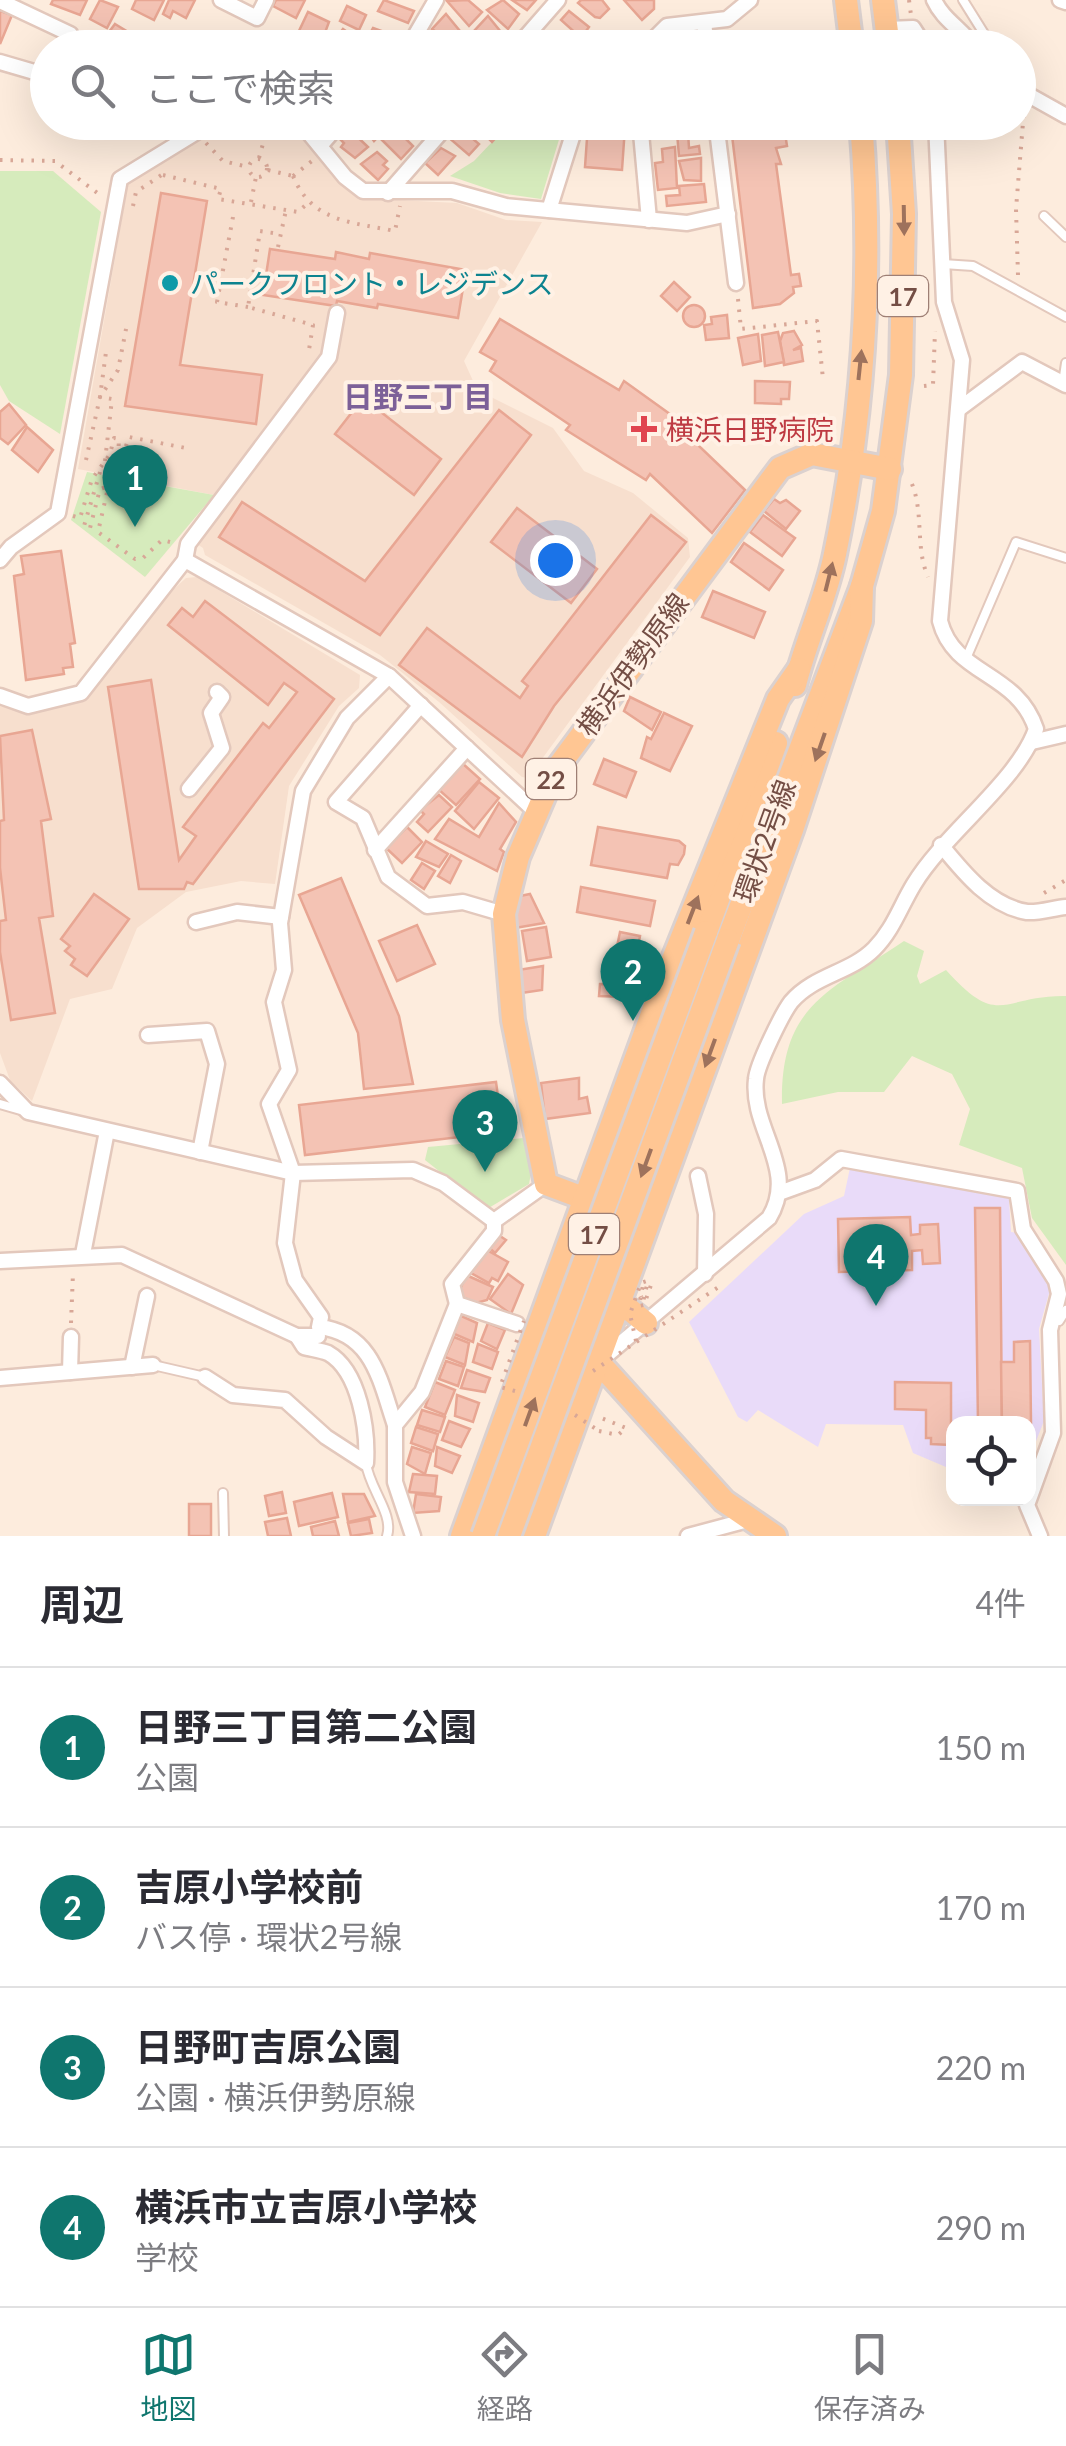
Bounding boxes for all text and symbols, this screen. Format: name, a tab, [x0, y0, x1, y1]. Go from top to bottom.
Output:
search box	[30, 30, 1036, 140]
icon: search	[65, 58, 120, 113]
text: ここで検索	[145, 64, 335, 110]
one-way arrow	[896, 204, 912, 236]
place label: パークフロント・レジデンス	[190, 266, 553, 300]
marker: パークフロント・レジデンス	[159, 272, 181, 294]
road number: 17	[878, 276, 928, 316]
one-way arrow	[852, 349, 868, 380]
district label: 日野三丁目	[343, 378, 493, 414]
place label: 横浜日野病院	[666, 412, 834, 446]
marker: 横浜日野病院	[631, 416, 657, 442]
pin: 1	[102, 444, 168, 527]
your location	[530, 535, 581, 586]
one-way arrow	[822, 561, 838, 592]
street label: 横浜伊勢原線	[569, 586, 695, 742]
one-way arrow	[811, 733, 826, 763]
road number: 22	[526, 759, 576, 799]
street label: 環状2号線	[726, 775, 802, 907]
one-way arrow	[686, 895, 701, 925]
pin: 2	[600, 938, 666, 1021]
one-way arrow	[702, 1038, 717, 1068]
pin: 3	[452, 1090, 518, 1172]
one-way arrow	[637, 1148, 653, 1178]
road number: 17	[569, 1214, 619, 1254]
pin: 4	[844, 1224, 908, 1306]
one-way arrow	[523, 1397, 538, 1427]
map controls	[946, 1416, 1036, 1506]
button: locate	[946, 1416, 1036, 1506]
text: 周辺	[40, 1579, 124, 1629]
text: 4件	[975, 1583, 1026, 1622]
text: 日野三丁目第二公園	[135, 1703, 477, 1749]
text: 1	[63, 1728, 82, 1767]
text: 150 m	[936, 1728, 1026, 1767]
text: 公園	[135, 1757, 199, 1796]
text: 吉原小学校前	[135, 1863, 363, 1909]
text: 2	[63, 1888, 82, 1927]
text: 170 m	[936, 1888, 1026, 1927]
text: バス停 · 環状2号線	[135, 1917, 402, 1956]
text: 日野町吉原公園	[135, 2023, 401, 2069]
text: 3	[63, 2048, 82, 2087]
text: 220 m	[936, 2048, 1026, 2087]
text: 公園 · 横浜伊勢原線	[135, 2077, 416, 2116]
text: 横浜市立吉原小学校	[135, 2183, 477, 2229]
text: 4	[63, 2208, 82, 2247]
text: 290 m	[936, 2208, 1026, 2247]
text: 学校	[135, 2237, 199, 2276]
tab: 地図	[140, 2327, 196, 2427]
tab: 経路	[477, 2327, 533, 2427]
tab: 保存済み	[814, 2327, 926, 2427]

